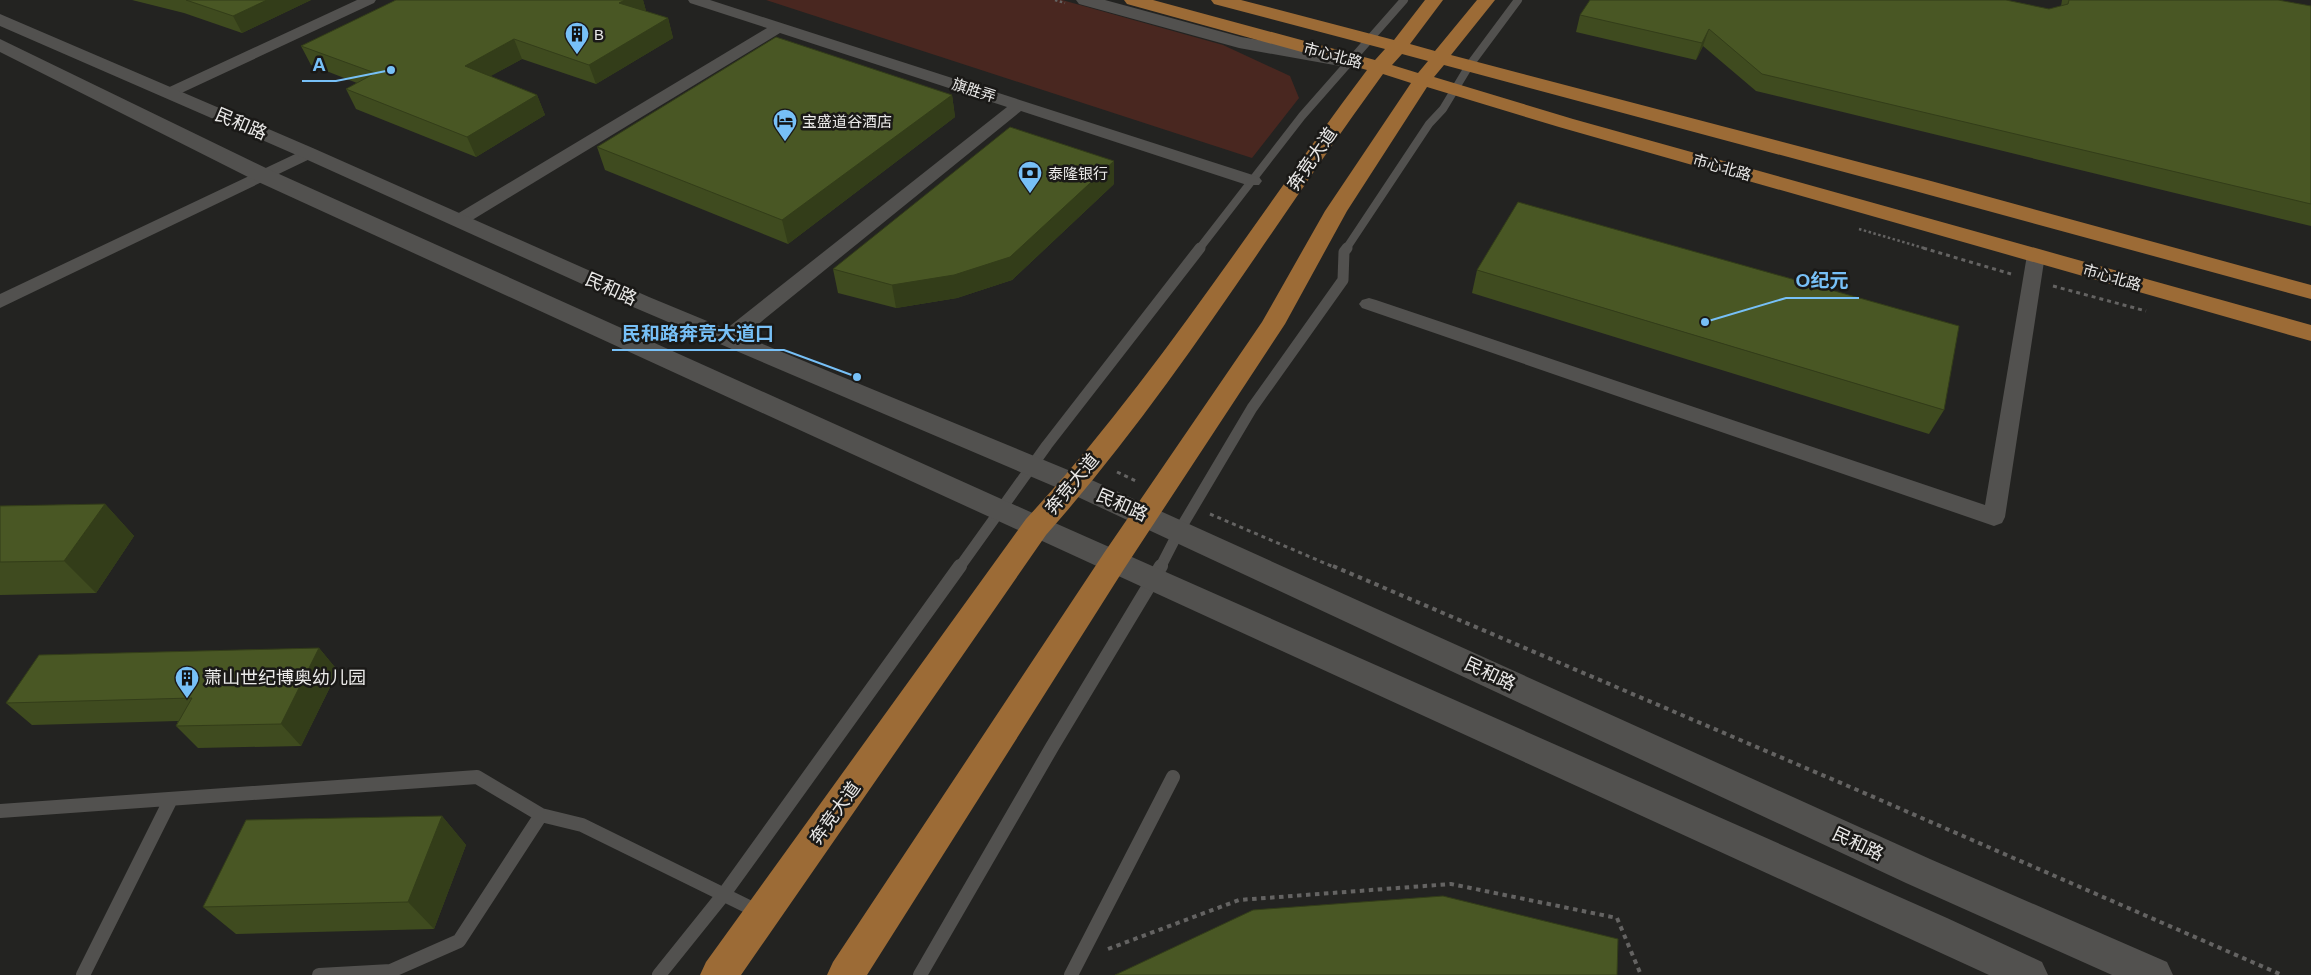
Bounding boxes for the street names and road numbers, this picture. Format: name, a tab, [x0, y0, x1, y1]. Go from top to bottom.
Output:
street label: 市心北路	[1302, 39, 1364, 71]
street label: 旗胜弄	[950, 75, 998, 105]
street label: 民和路	[212, 104, 270, 144]
street label: 奔竞大道	[1283, 124, 1341, 194]
street label: 市心北路	[1691, 151, 1753, 183]
street label: 市心北路	[2081, 261, 2143, 293]
street label: 民和路	[582, 269, 640, 309]
street label: 奔竞大道	[1041, 450, 1103, 518]
street label: 民和路	[1093, 485, 1151, 525]
street label: 民和路	[1461, 654, 1519, 694]
street label: 奔竞大道	[806, 778, 864, 848]
street label: 民和路	[1829, 824, 1887, 864]

